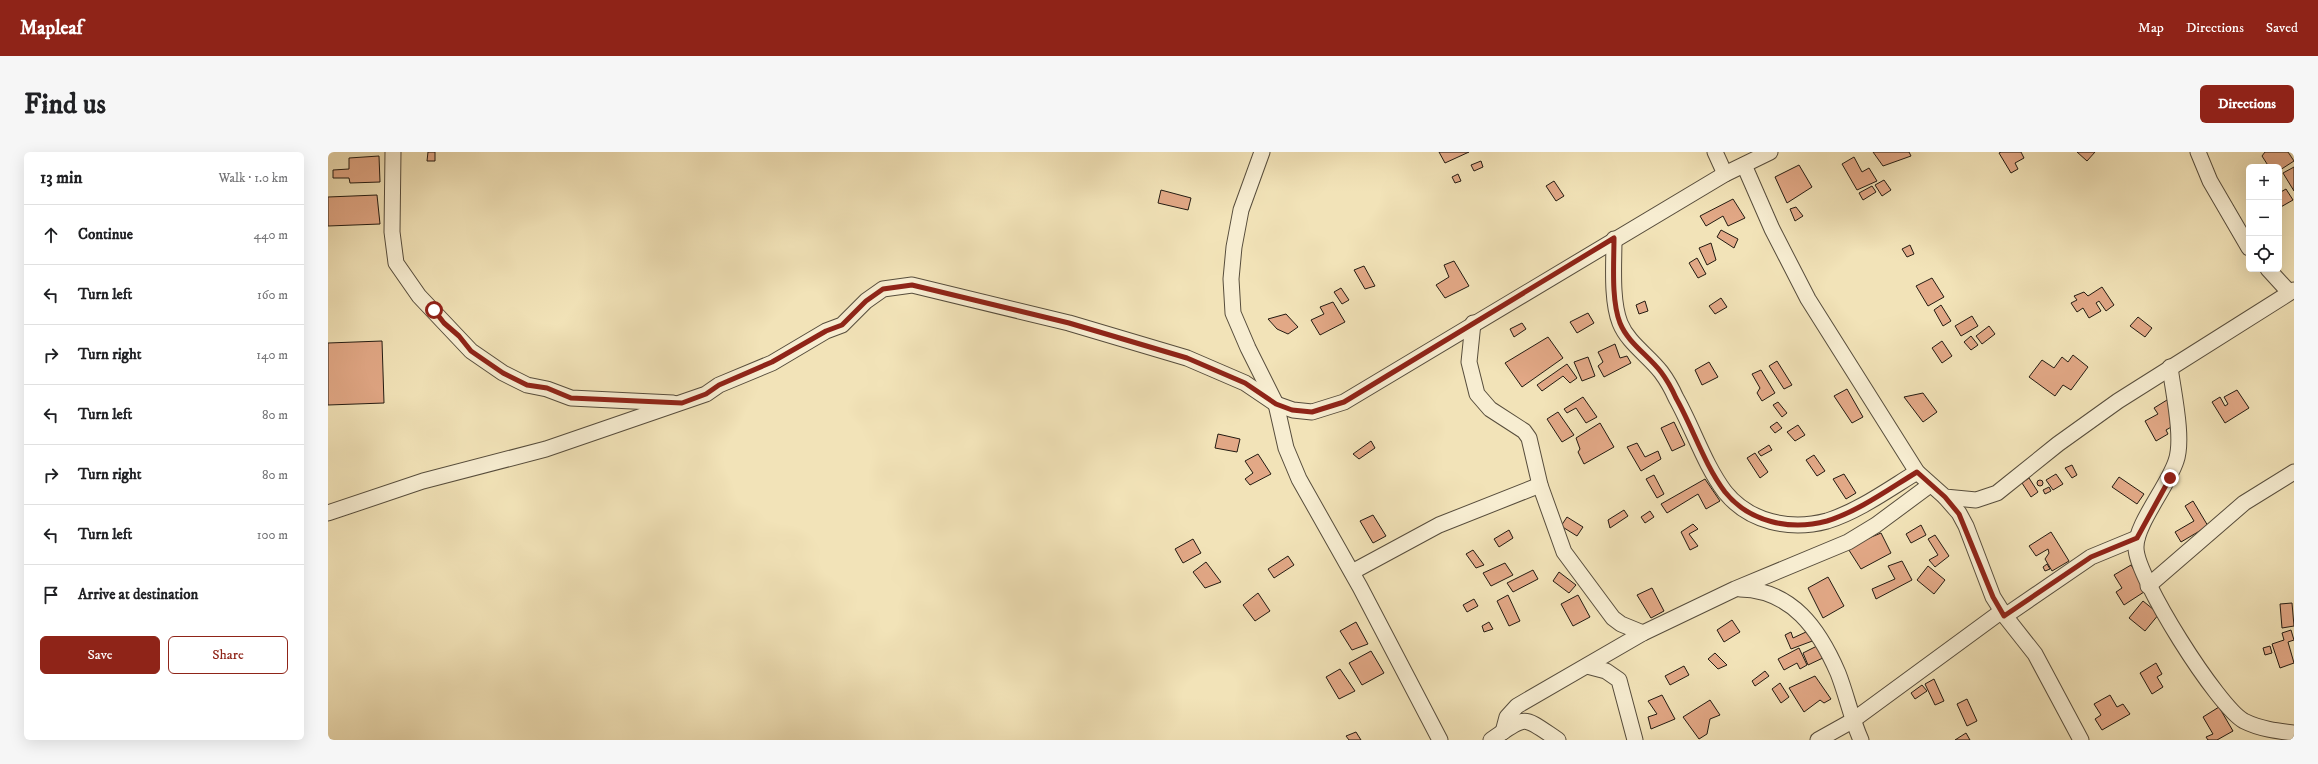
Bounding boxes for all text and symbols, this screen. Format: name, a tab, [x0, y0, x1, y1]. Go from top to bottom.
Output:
text: Mapleaf	[20, 17, 83, 40]
text: Map	[2138, 19, 2164, 37]
text: Directions	[2186, 19, 2244, 37]
text: Saved	[2266, 19, 2298, 37]
button: Directions	[2200, 85, 2294, 123]
text: Find us	[24, 87, 106, 122]
map controls	[2246, 164, 2282, 272]
button: +	[2246, 164, 2282, 200]
text: 13 min	[40, 167, 82, 189]
text: Walk · 1.0 km	[218, 170, 288, 186]
button: −	[2246, 200, 2282, 236]
icon: ahead	[40, 224, 62, 246]
text: Continue	[78, 225, 133, 244]
text: 440 m	[253, 227, 288, 243]
button: locate	[2246, 236, 2282, 272]
icon: left	[40, 284, 62, 306]
text: Turn left	[78, 285, 132, 304]
text: 160 m	[257, 287, 288, 303]
route start	[425, 301, 443, 319]
icon: right	[40, 344, 62, 366]
text: Turn right	[78, 345, 141, 364]
text: 140 m	[256, 347, 288, 363]
icon: left	[40, 404, 62, 426]
text: Turn left	[78, 405, 132, 424]
text: 80 m	[262, 407, 288, 423]
icon: right	[40, 464, 62, 486]
text: Turn right	[78, 465, 141, 484]
text: 80 m	[262, 467, 288, 483]
route end	[2161, 469, 2179, 487]
icon: left	[40, 524, 62, 546]
text: Turn left	[78, 525, 132, 544]
text: 100 m	[257, 527, 288, 543]
icon: arrive	[40, 584, 62, 606]
text: Arrive at destination	[78, 585, 198, 604]
button: Save	[40, 636, 160, 674]
button: Share	[168, 636, 288, 674]

